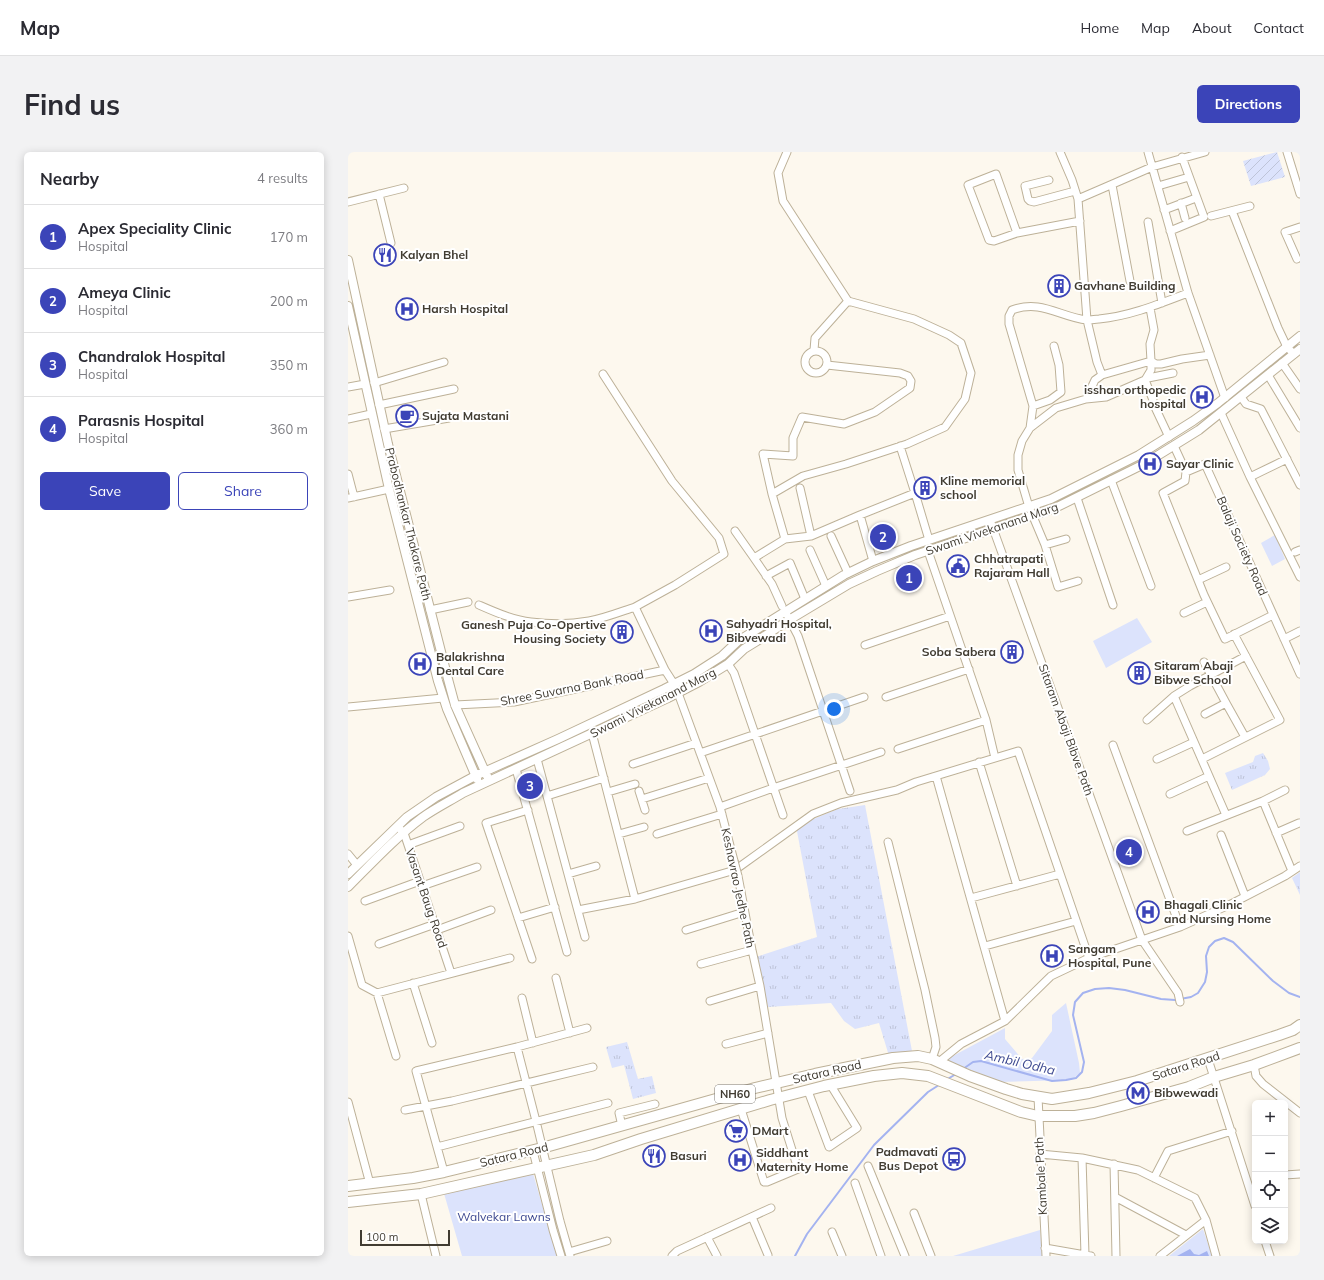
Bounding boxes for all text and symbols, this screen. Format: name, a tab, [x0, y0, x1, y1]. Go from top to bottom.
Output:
text: Map	[20, 16, 60, 40]
text: Home	[1080, 19, 1119, 37]
text: Map	[1141, 19, 1170, 37]
text: About	[1192, 19, 1232, 37]
text: Contact	[1254, 19, 1304, 37]
button: Directions	[1197, 85, 1300, 123]
text: Find us	[24, 87, 120, 122]
text: Nearby	[40, 168, 99, 189]
text: 4 results	[257, 170, 308, 186]
text: Apex Speciality Clinic	[78, 219, 232, 238]
text: 1	[49, 229, 57, 245]
text: 170 m	[270, 229, 308, 245]
text: Hospital	[78, 238, 128, 254]
restaurant icon: Kalyan Bhel	[372, 242, 398, 268]
place label: Kalyan Bhel	[400, 247, 468, 262]
building icon: Gavhane Building	[1046, 273, 1072, 299]
place label: Gavhane Building	[1074, 278, 1176, 293]
text: Ameya Clinic	[78, 283, 171, 302]
text: 2	[49, 293, 57, 309]
text: 200 m	[270, 293, 308, 309]
hospital icon: Harsh Hospital	[394, 296, 420, 322]
place label: Harsh Hospital	[422, 301, 508, 316]
text: Hospital	[78, 302, 128, 318]
text: Chandralok Hospital	[78, 347, 225, 366]
text: 3	[49, 357, 57, 373]
text: 350 m	[270, 357, 308, 373]
text: Hospital	[78, 366, 128, 382]
place label: isshan orthopedic hospital	[1084, 382, 1186, 411]
hospital icon: isshan orthopedic hospital	[1189, 384, 1215, 410]
cafe icon: Sujata Mastani	[394, 403, 420, 429]
place label: Sujata Mastani	[422, 408, 509, 423]
text: Parasnis Hospital	[78, 411, 204, 430]
text: 4	[49, 421, 57, 437]
text: 360 m	[270, 421, 308, 437]
text: Hospital	[78, 430, 128, 446]
street label: Prabodhankar Thakare Path	[382, 446, 435, 602]
hospital icon: Sayar Clinic	[1137, 451, 1163, 477]
place label: Sayar Clinic	[1166, 456, 1234, 471]
button: Save	[40, 472, 170, 510]
button: Share	[178, 472, 308, 510]
place label: Kline memorial school	[940, 473, 1025, 502]
building icon: Kline memorial school	[912, 475, 938, 501]
street label: Balaji Society Road	[1214, 494, 1271, 598]
street label: Swami Vivekanand Marg	[923, 499, 1060, 558]
pin: 2	[870, 522, 896, 552]
place label: Chhatrapati Rajaram Hall	[974, 551, 1050, 580]
public building icon: Chhatrapati Rajaram Hall	[945, 553, 971, 579]
pin: 1	[896, 563, 922, 593]
place label: Sahyadri Hospital, Bibvewadi	[726, 616, 832, 645]
place label: Ganesh Puja Co-Opertive Housing Society	[461, 617, 606, 646]
hospital icon: Sahyadri Hospital, Bibvewadi	[698, 618, 724, 644]
building icon: Ganesh Puja Co-Opertive Housing Society	[609, 619, 635, 645]
building icon: Soba Sabera	[999, 639, 1025, 665]
place label: Soba Sabera	[922, 644, 996, 659]
place label: Balakrishna Dental Care	[436, 649, 505, 678]
hospital icon: Balakrishna Dental Care	[407, 651, 433, 677]
place label: Sitaram Abaji Bibwe School	[1154, 658, 1233, 687]
building icon: Sitaram Abaji Bibwe School	[1126, 660, 1152, 686]
street label: Sitaram Abaji Bibve Path	[1036, 662, 1097, 798]
street label: Swami Vivekanand Marg	[587, 664, 718, 741]
street label: Shree Suvarna Bank Road	[499, 666, 645, 709]
your location	[824, 699, 844, 719]
pin: 3	[517, 771, 543, 801]
street label: Keshavrao Jedhe Path	[718, 827, 759, 949]
pin: 4	[1116, 837, 1142, 867]
street label: Vasant Baug Road	[402, 846, 451, 950]
place label: Bhagali Clinic and Nursing Home	[1164, 897, 1272, 926]
hospital icon: Bhagali Clinic and Nursing Home	[1135, 899, 1161, 925]
place label: Sangam Hospital, Pune	[1068, 941, 1152, 970]
hospital icon: Sangam Hospital, Pune	[1039, 943, 1065, 969]
water label: Ambil Odha	[982, 1046, 1057, 1078]
street label: Satara Road	[1150, 1048, 1222, 1083]
street label: Satara Road	[791, 1056, 863, 1087]
metro station icon: Bibwewadi	[1125, 1080, 1151, 1106]
road number: NH60	[715, 1085, 755, 1103]
place label: Bibwewadi	[1154, 1085, 1218, 1100]
map controls	[1252, 1100, 1288, 1244]
button: +	[1252, 1100, 1288, 1136]
supermarket icon: DMart	[723, 1118, 749, 1144]
place label: DMart	[752, 1123, 789, 1138]
button: −	[1252, 1136, 1288, 1172]
street label: Kambale Path	[1031, 1137, 1050, 1215]
street label: Satara Road	[478, 1139, 550, 1170]
restaurant icon: Basuri	[641, 1143, 667, 1169]
place label: Padmavati Bus Depot	[876, 1144, 938, 1173]
place label: Siddhant Maternity Home	[756, 1145, 849, 1174]
bus stop icon: Padmavati Bus Depot	[941, 1146, 967, 1172]
hospital icon: Siddhant Maternity Home	[727, 1147, 753, 1173]
place label: Basuri	[670, 1148, 707, 1163]
button: locate	[1252, 1172, 1288, 1208]
button: layers	[1252, 1208, 1288, 1244]
park label: Walvekar Lawns	[457, 1209, 551, 1224]
scale bar	[360, 1228, 450, 1247]
text: 100 m	[366, 1230, 398, 1244]

